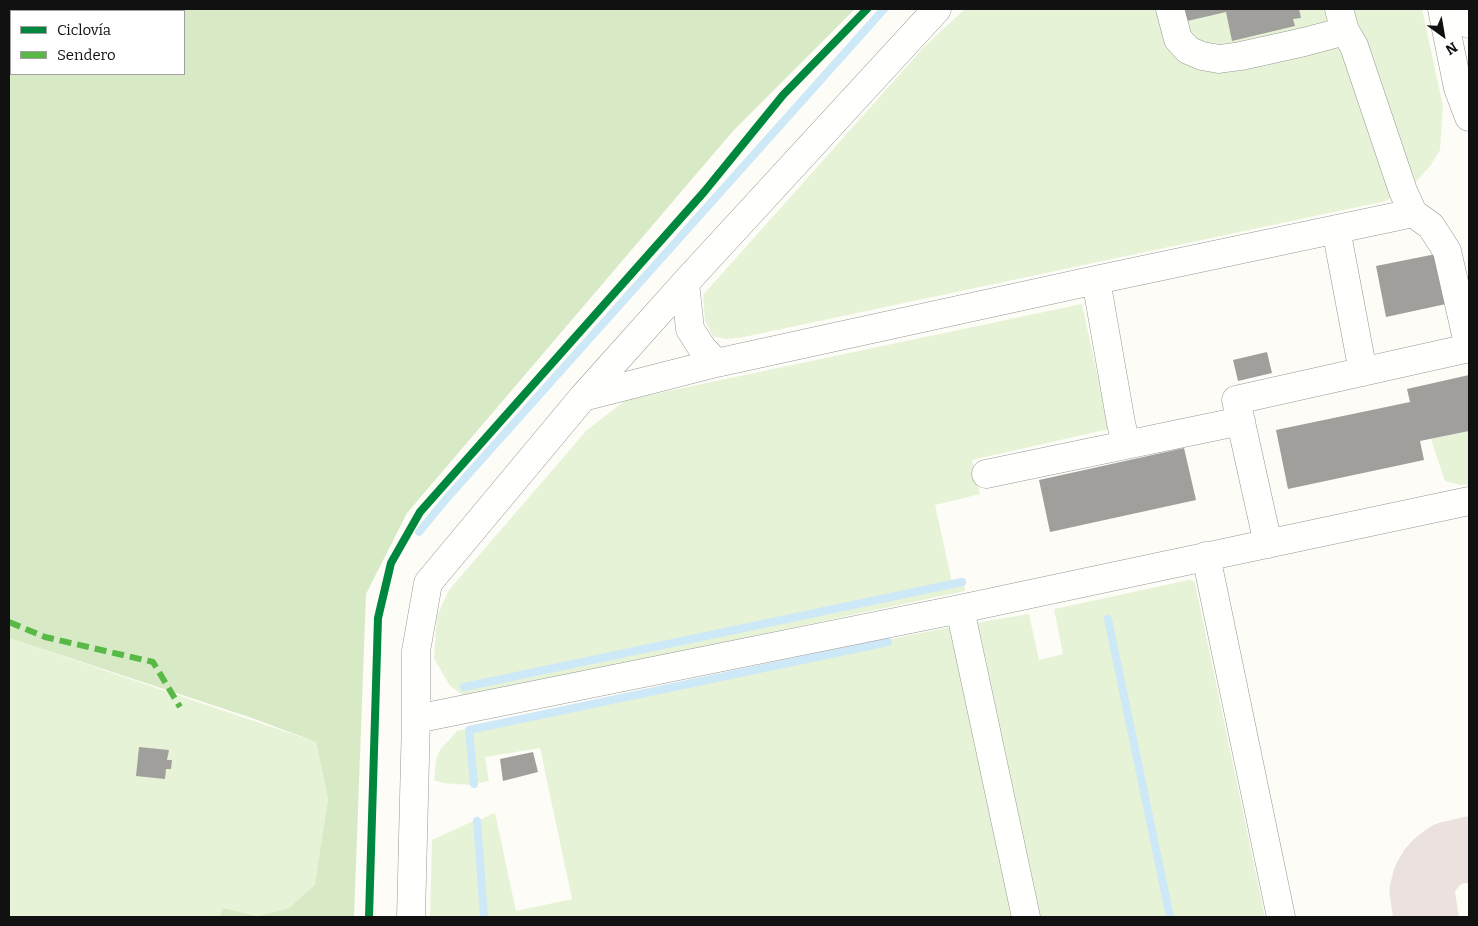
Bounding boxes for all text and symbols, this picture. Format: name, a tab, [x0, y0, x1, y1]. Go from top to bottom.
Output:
legend	[10, 10, 185, 75]
north arrow	[1418, 10, 1468, 60]
text: Ciclovía	[57, 21, 111, 39]
text: N	[1442, 38, 1460, 58]
text: Sendero	[57, 46, 116, 64]

